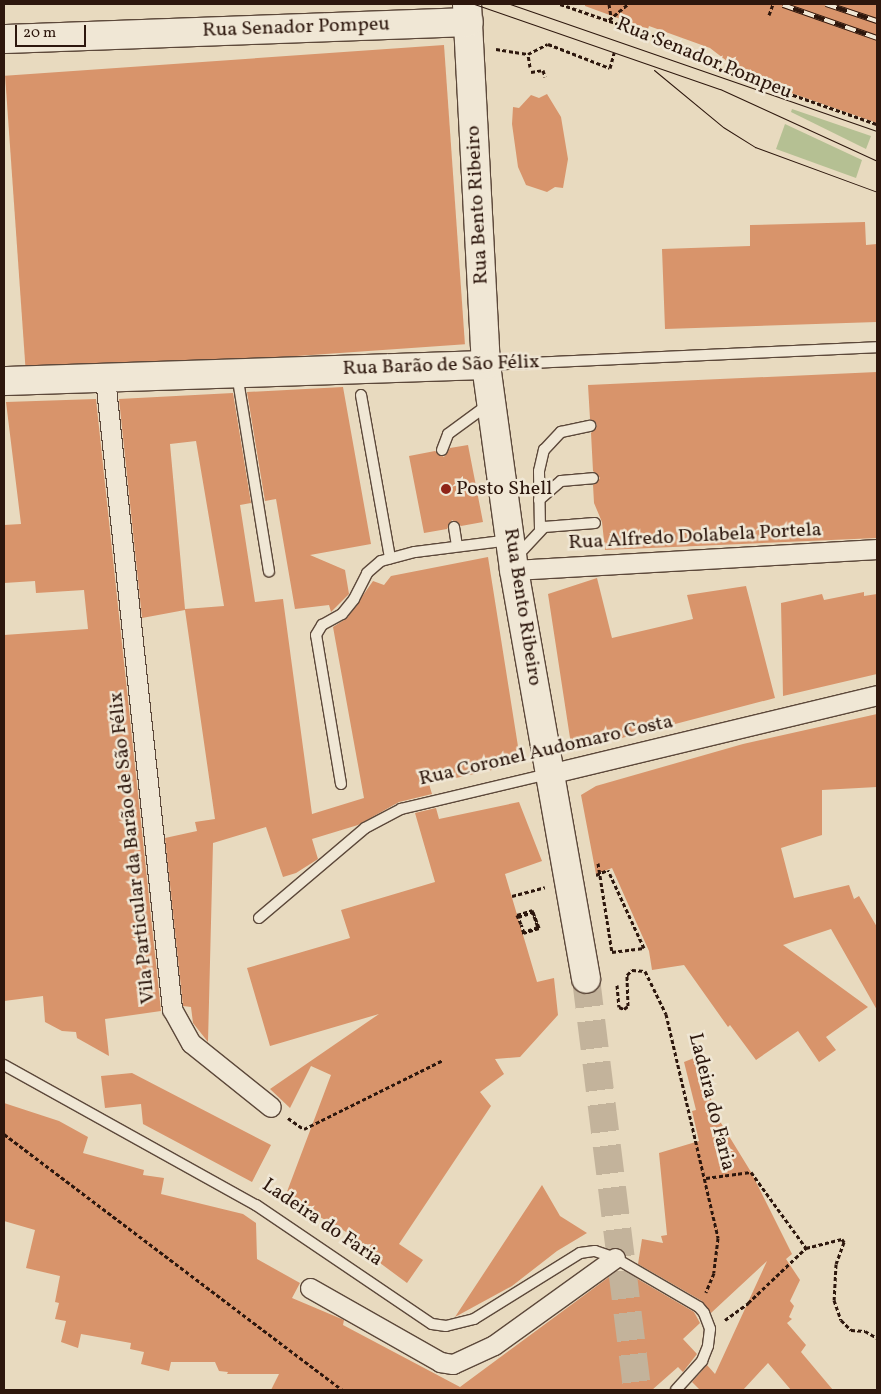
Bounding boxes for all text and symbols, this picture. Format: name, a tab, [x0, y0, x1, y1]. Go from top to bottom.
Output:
street label: Rua Senador Pompeu	[202, 13, 390, 43]
street label: Rua Senador Pompeu	[613, 13, 795, 105]
scale bar	[18, 15, 89, 47]
text: 20 m	[23, 23, 56, 44]
street label: Rua Bento Ribeiro	[462, 125, 494, 285]
street label: Rua Barão de São Félix	[342, 351, 540, 381]
place label: Posto Shell	[456, 477, 552, 501]
marker: Posto Shell	[440, 483, 452, 495]
street label: Rua Alfredo Dolabela Portela	[568, 518, 822, 556]
street label: Rua Bento Ribeiro	[498, 526, 546, 688]
street label: Vila Particular da Barão de São Félix	[105, 691, 161, 1005]
street label: Rua Coronel Audomaro Costa	[417, 710, 675, 792]
street label: Ladeira do Faria	[682, 1031, 740, 1173]
street label: Ladeira do Faria	[257, 1174, 387, 1272]

